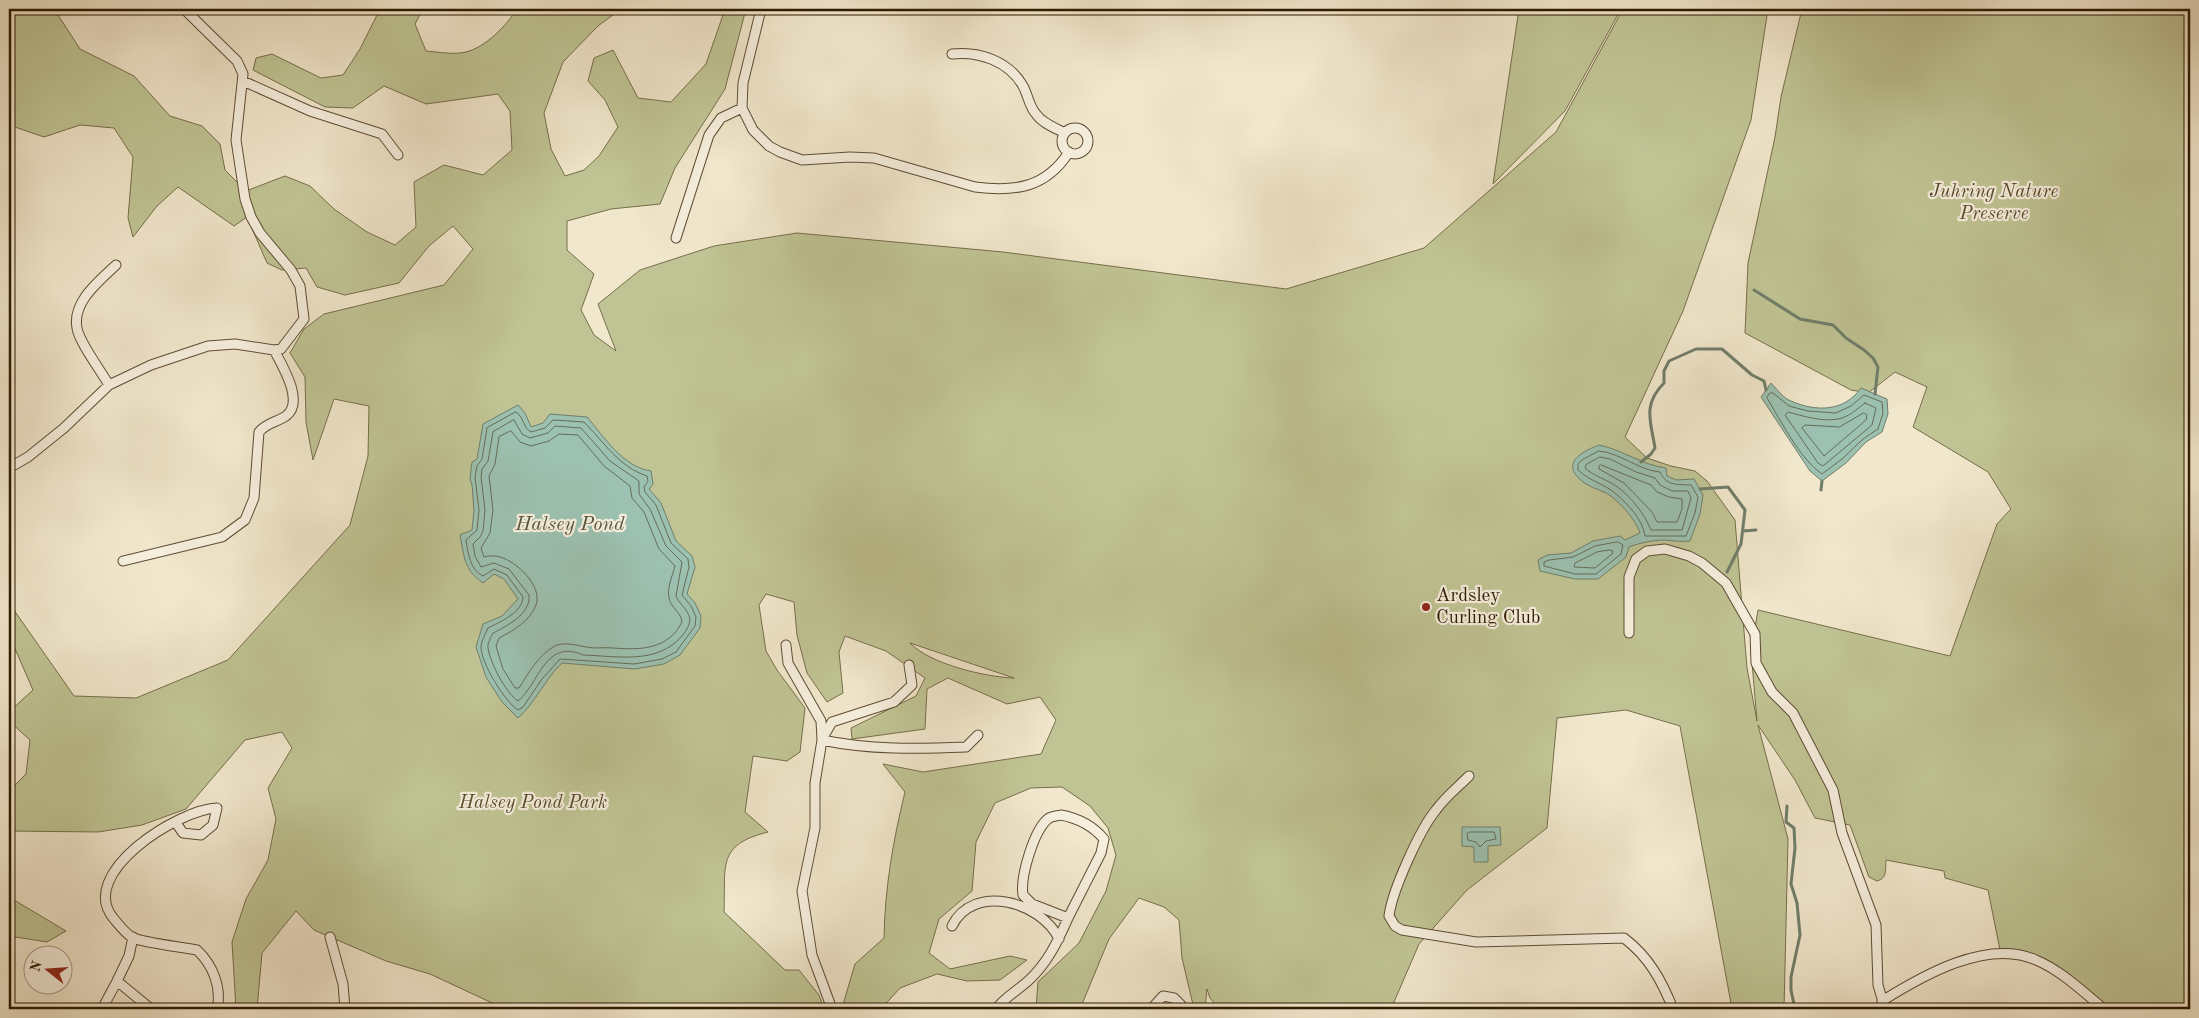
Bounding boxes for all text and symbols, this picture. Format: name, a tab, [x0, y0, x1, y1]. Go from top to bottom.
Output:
park label: Juhring Nature Preserve	[1930, 183, 2059, 224]
water label: Halsey Pond	[514, 515, 625, 535]
place label: Ardsley Curling Club	[1436, 587, 1541, 628]
marker: Ardsley Curling Club	[1420, 601, 1432, 613]
park label: Halsey Pond Park	[458, 794, 607, 813]
north arrow	[22, 946, 72, 996]
text: N	[28, 959, 45, 974]

